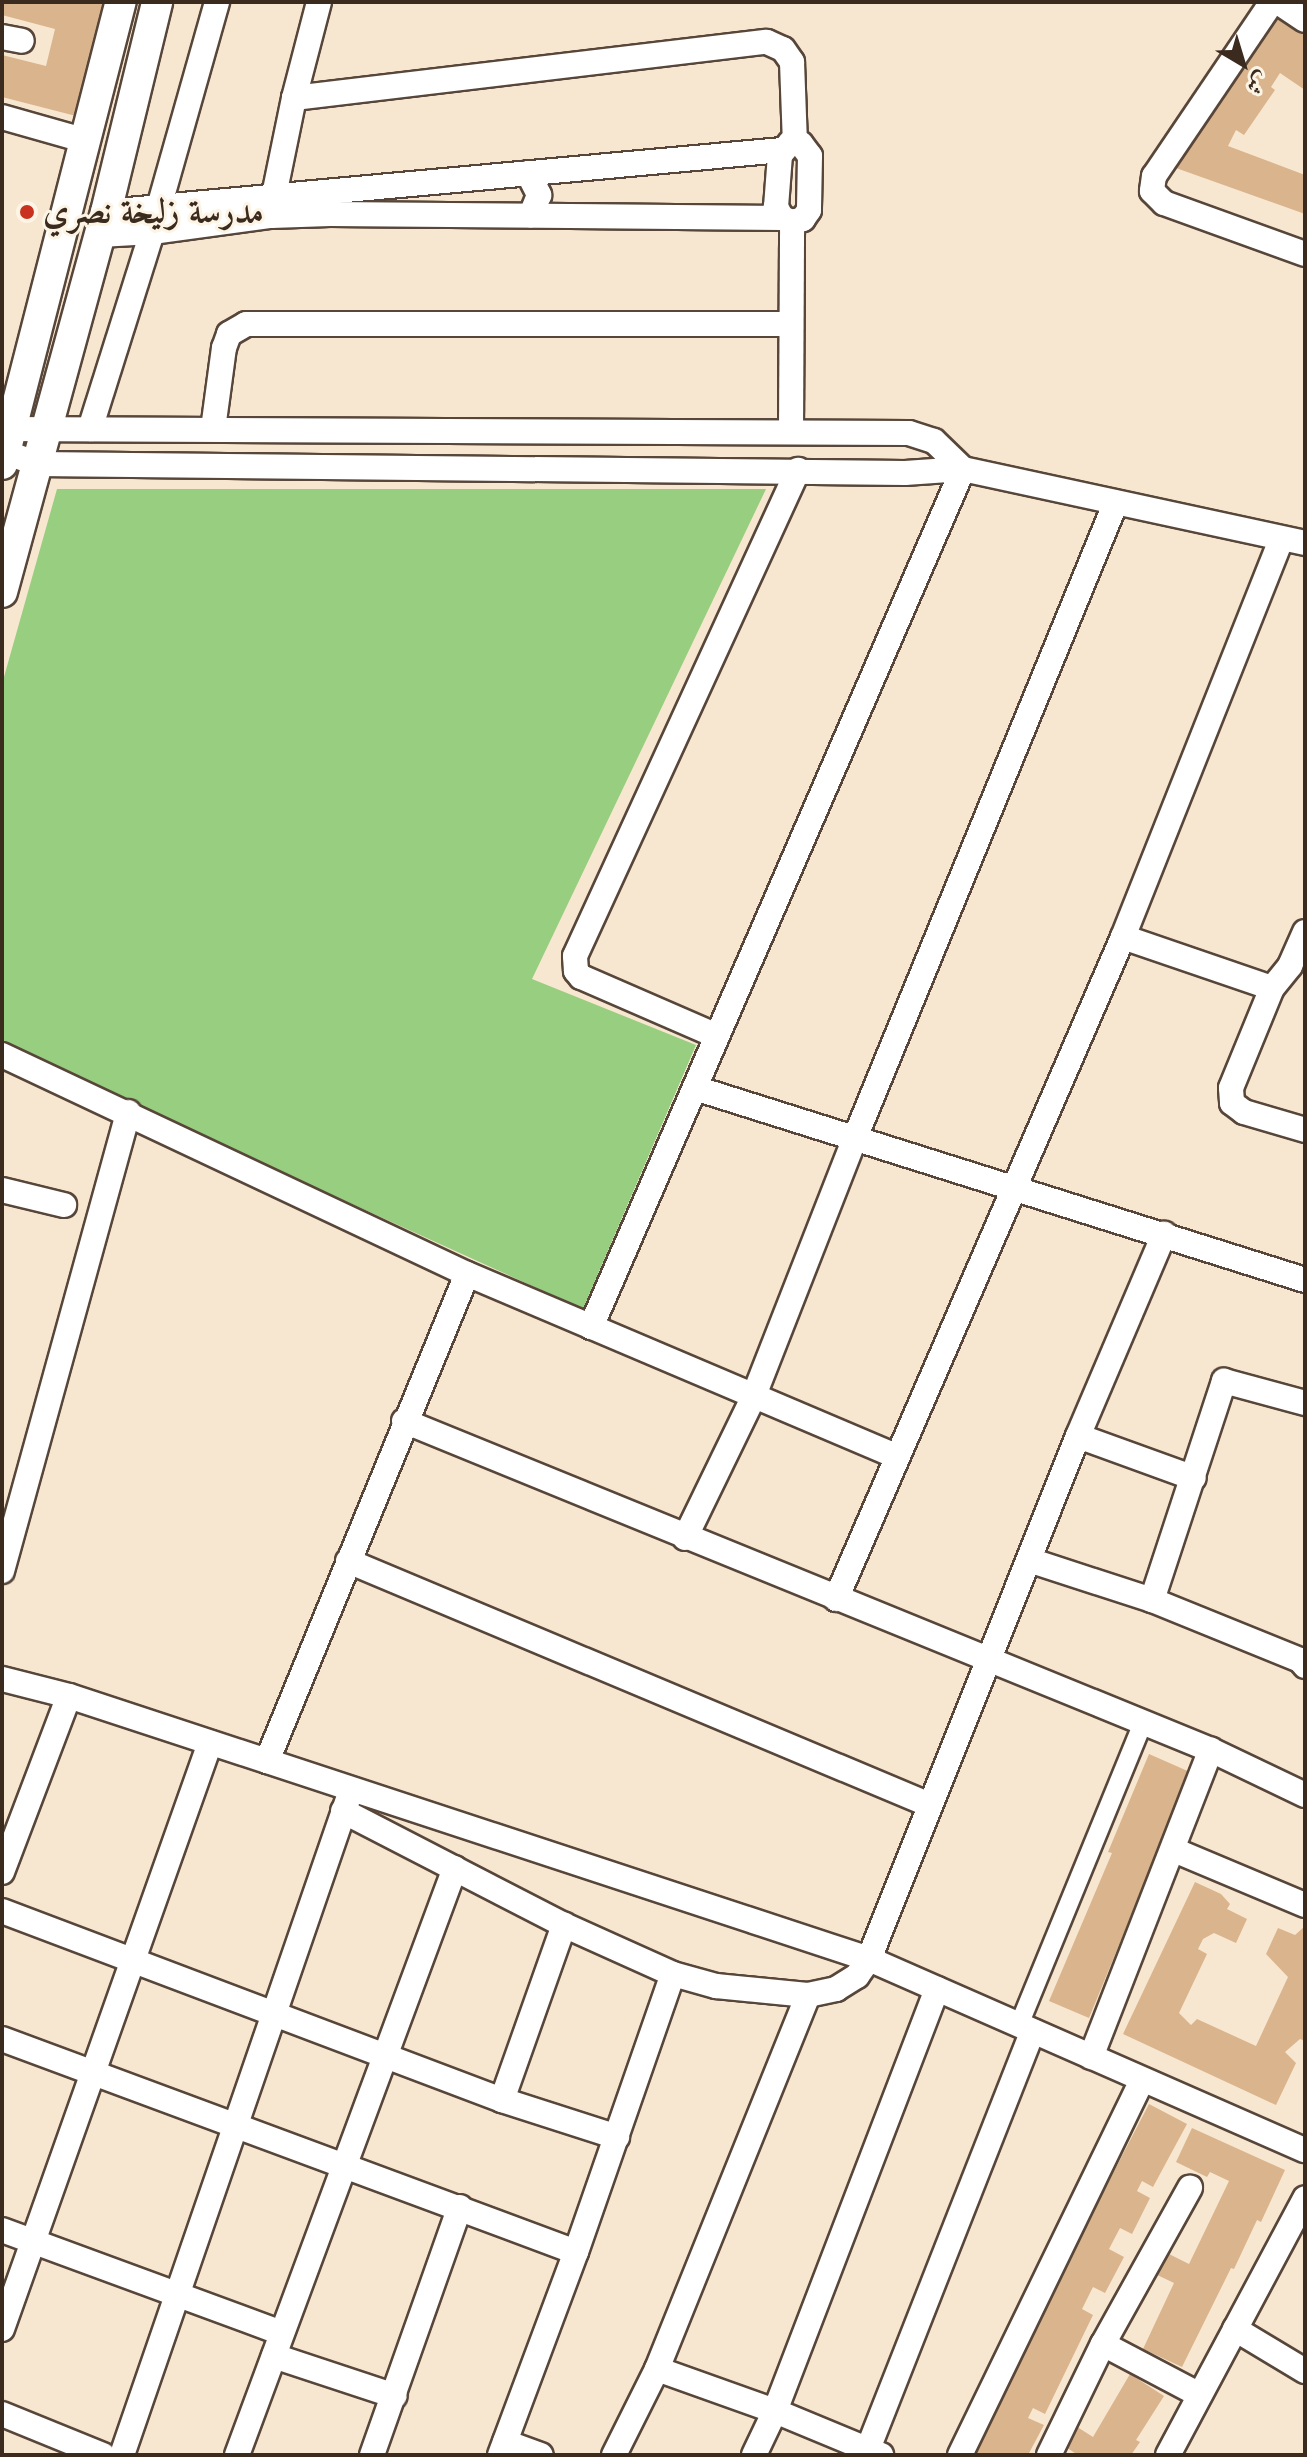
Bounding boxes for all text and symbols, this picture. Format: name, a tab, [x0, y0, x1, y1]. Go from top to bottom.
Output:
north arrow	[1203, 24, 1283, 104]
text: ش	[1240, 64, 1276, 101]
place label: مدرسة زليخة نصري	[43, 192, 264, 232]
marker: مدرسة زليخة نصري	[18, 203, 36, 221]

